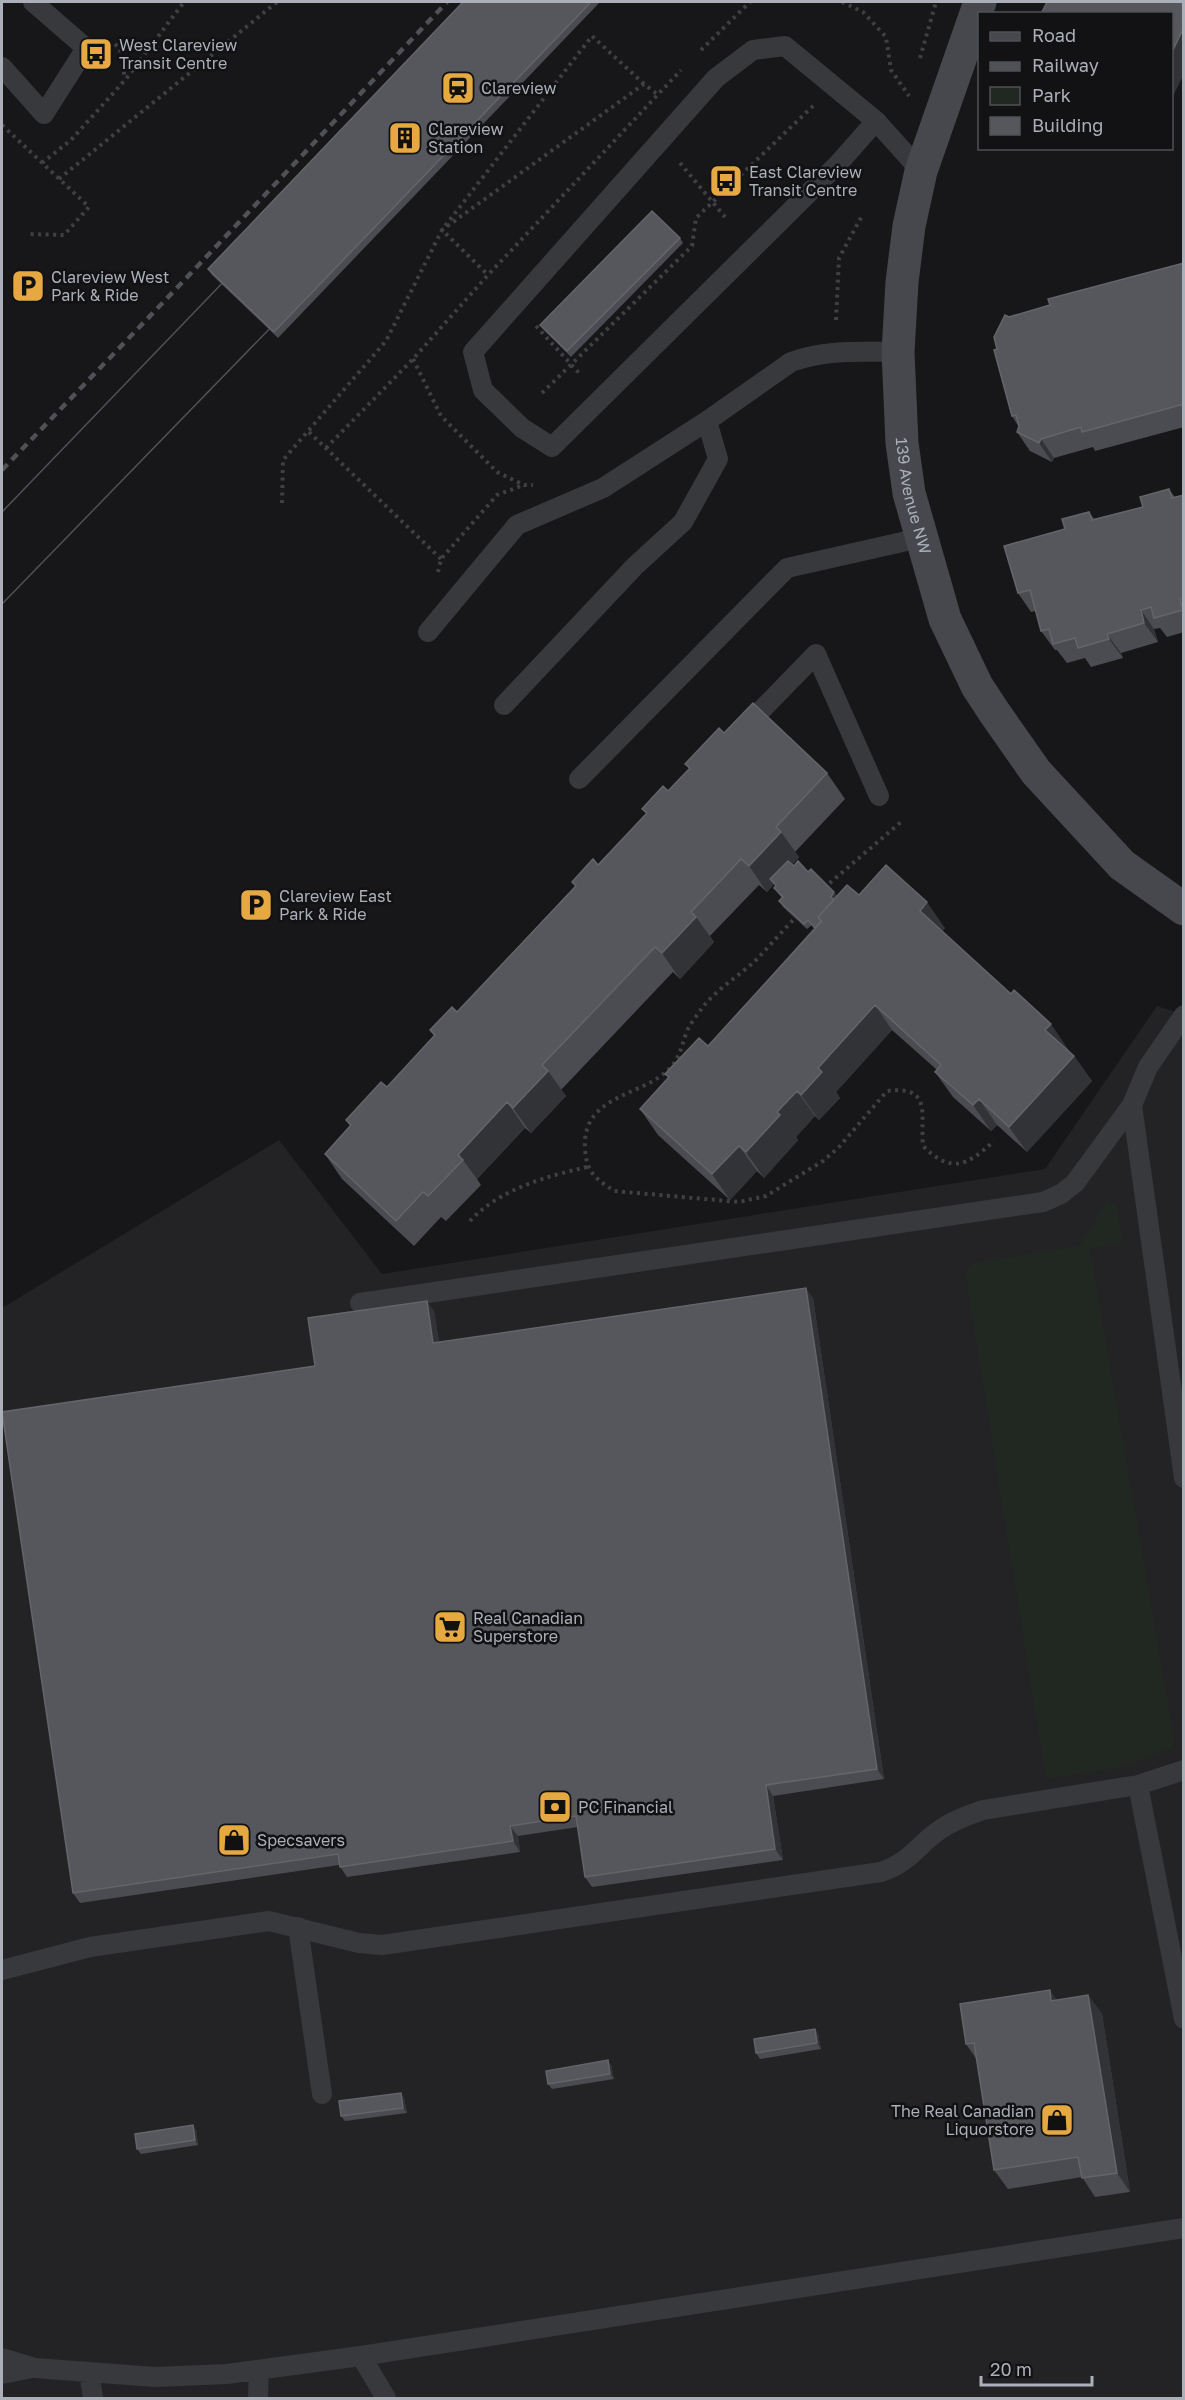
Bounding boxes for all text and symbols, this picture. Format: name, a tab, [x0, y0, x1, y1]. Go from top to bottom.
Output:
legend	[978, 12, 1173, 150]
text: Road	[1032, 24, 1076, 46]
place label: West Clareview Transit Centre	[119, 35, 237, 73]
bus stop icon: West Clareview Transit Centre	[78, 36, 114, 72]
text: Railway	[1032, 54, 1099, 76]
station icon: Clareview	[440, 70, 476, 106]
place label: Clareview	[481, 78, 556, 98]
text: Park	[1032, 84, 1071, 106]
text: Building	[1032, 114, 1103, 136]
place label: Clareview Station	[428, 119, 503, 157]
building icon: Clareview Station	[387, 120, 423, 156]
place label: East Clareview Transit Centre	[749, 162, 862, 200]
bus stop icon: East Clareview Transit Centre	[708, 163, 744, 199]
place label: Clareview West Park & Ride	[51, 267, 169, 305]
parking icon: Clareview West Park & Ride	[10, 268, 46, 304]
street label: 139 Avenue NW	[892, 437, 936, 556]
place label: Clareview East Park & Ride	[279, 886, 392, 924]
parking icon: Clareview East Park & Ride	[238, 887, 274, 923]
place label: Real Canadian Superstore	[473, 1608, 583, 1646]
supermarket icon: Real Canadian Superstore	[432, 1609, 468, 1645]
bank icon: PC Financial	[537, 1789, 573, 1825]
place label: PC Financial	[578, 1797, 673, 1817]
shop icon: Specsavers	[216, 1822, 252, 1858]
place label: Specsavers	[257, 1830, 345, 1850]
place label: The Real Canadian Liquorstore	[891, 2101, 1034, 2139]
shop icon: The Real Canadian Liquorstore	[1039, 2102, 1075, 2138]
scale bar	[981, 2349, 1092, 2387]
text: 20 m	[990, 2358, 1032, 2380]

